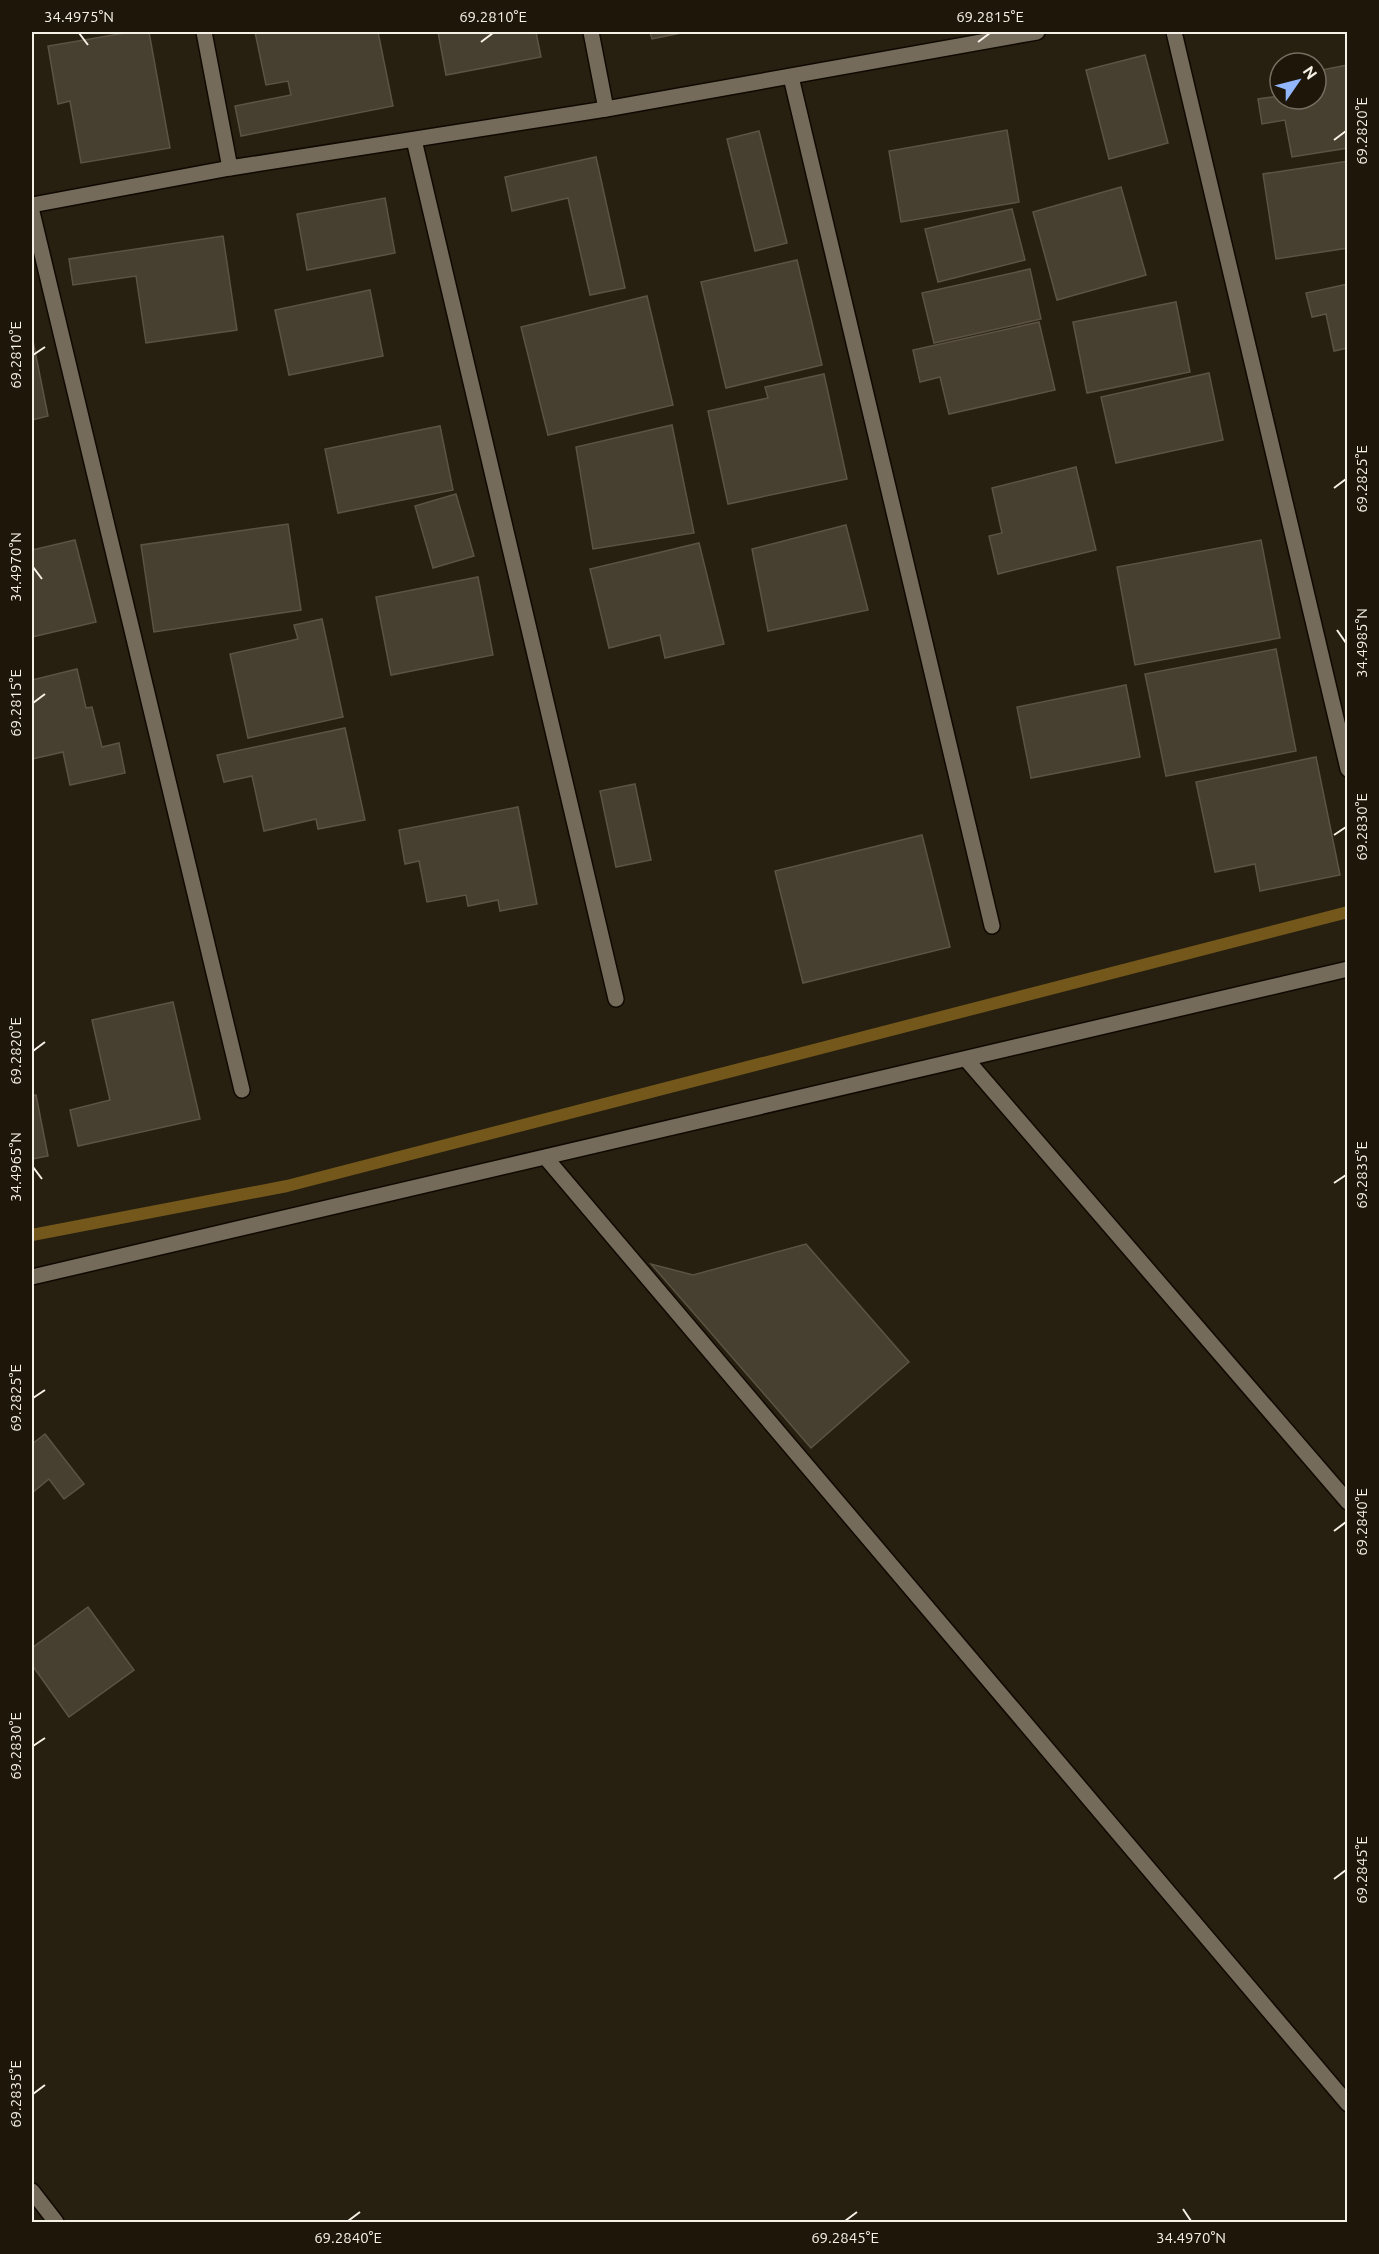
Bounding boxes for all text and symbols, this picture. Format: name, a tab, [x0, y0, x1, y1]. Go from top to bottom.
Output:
text: 34.4975°N	[44, 8, 114, 25]
text: 69.2810°E	[459, 8, 527, 25]
text: 69.2815°E	[956, 8, 1024, 25]
north arrow	[1268, 51, 1328, 111]
text: N	[1299, 62, 1321, 82]
text: 69.2820°E	[1353, 97, 1370, 165]
text: 69.2810°E	[7, 321, 24, 389]
text: 69.2825°E	[1353, 445, 1370, 513]
text: 34.4970°N	[7, 532, 24, 602]
text: 34.4985°N	[1353, 608, 1370, 678]
text: 69.2815°E	[7, 669, 24, 737]
text: 69.2830°E	[1353, 793, 1370, 861]
text: 69.2820°E	[7, 1017, 24, 1085]
text: 34.4965°N	[7, 1132, 24, 1202]
text: 69.2835°E	[1353, 1141, 1370, 1209]
text: 69.2825°E	[7, 1364, 24, 1432]
text: 69.2840°E	[1353, 1488, 1370, 1556]
text: 69.2830°E	[7, 1712, 24, 1780]
text: 69.2845°E	[1353, 1836, 1370, 1904]
text: 69.2835°E	[7, 2060, 24, 2128]
text: 69.2840°E	[314, 2229, 382, 2246]
text: 69.2845°E	[811, 2229, 879, 2246]
text: 34.4970°N	[1156, 2229, 1226, 2246]

